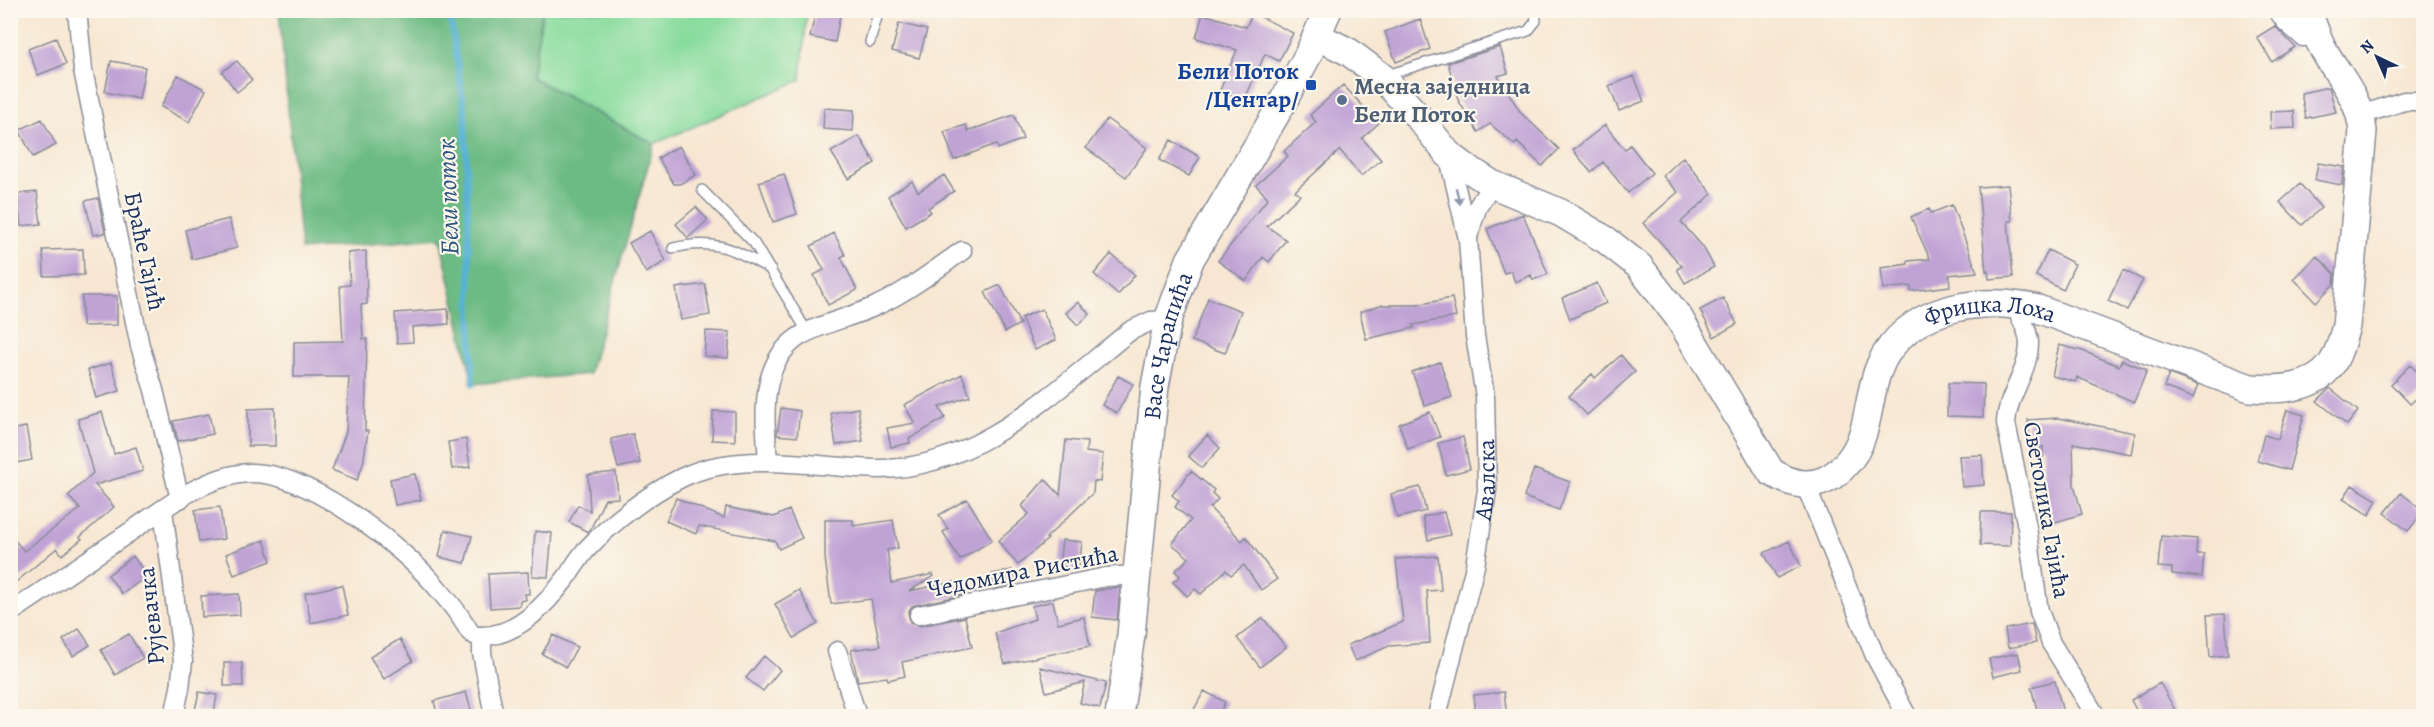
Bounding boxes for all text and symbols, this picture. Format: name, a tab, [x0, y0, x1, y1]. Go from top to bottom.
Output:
north arrow	[2347, 27, 2407, 87]
text: N	[2355, 35, 2379, 59]
place label: Бели Поток /Центар/	[1177, 55, 1299, 115]
place label: Месна заједница Бели Поток	[1354, 70, 1531, 130]
marker: Бели Поток /Центар/	[1304, 78, 1318, 92]
marker: Месна заједница Бели Поток	[1335, 93, 1349, 107]
water label: Бели поток	[428, 137, 468, 256]
one-way arrow	[1453, 187, 1463, 206]
street label: Браће Гајић	[117, 189, 173, 314]
street label: Васе Чарапића	[1136, 267, 1200, 421]
street label: Фрицка Лоха	[1918, 288, 2061, 333]
street label: Светолика Гајића	[2016, 419, 2078, 601]
street label: Авалска	[1466, 439, 1503, 524]
street label: Чедомира Ристића	[925, 537, 1121, 605]
street label: Рујевачка	[130, 565, 172, 667]

